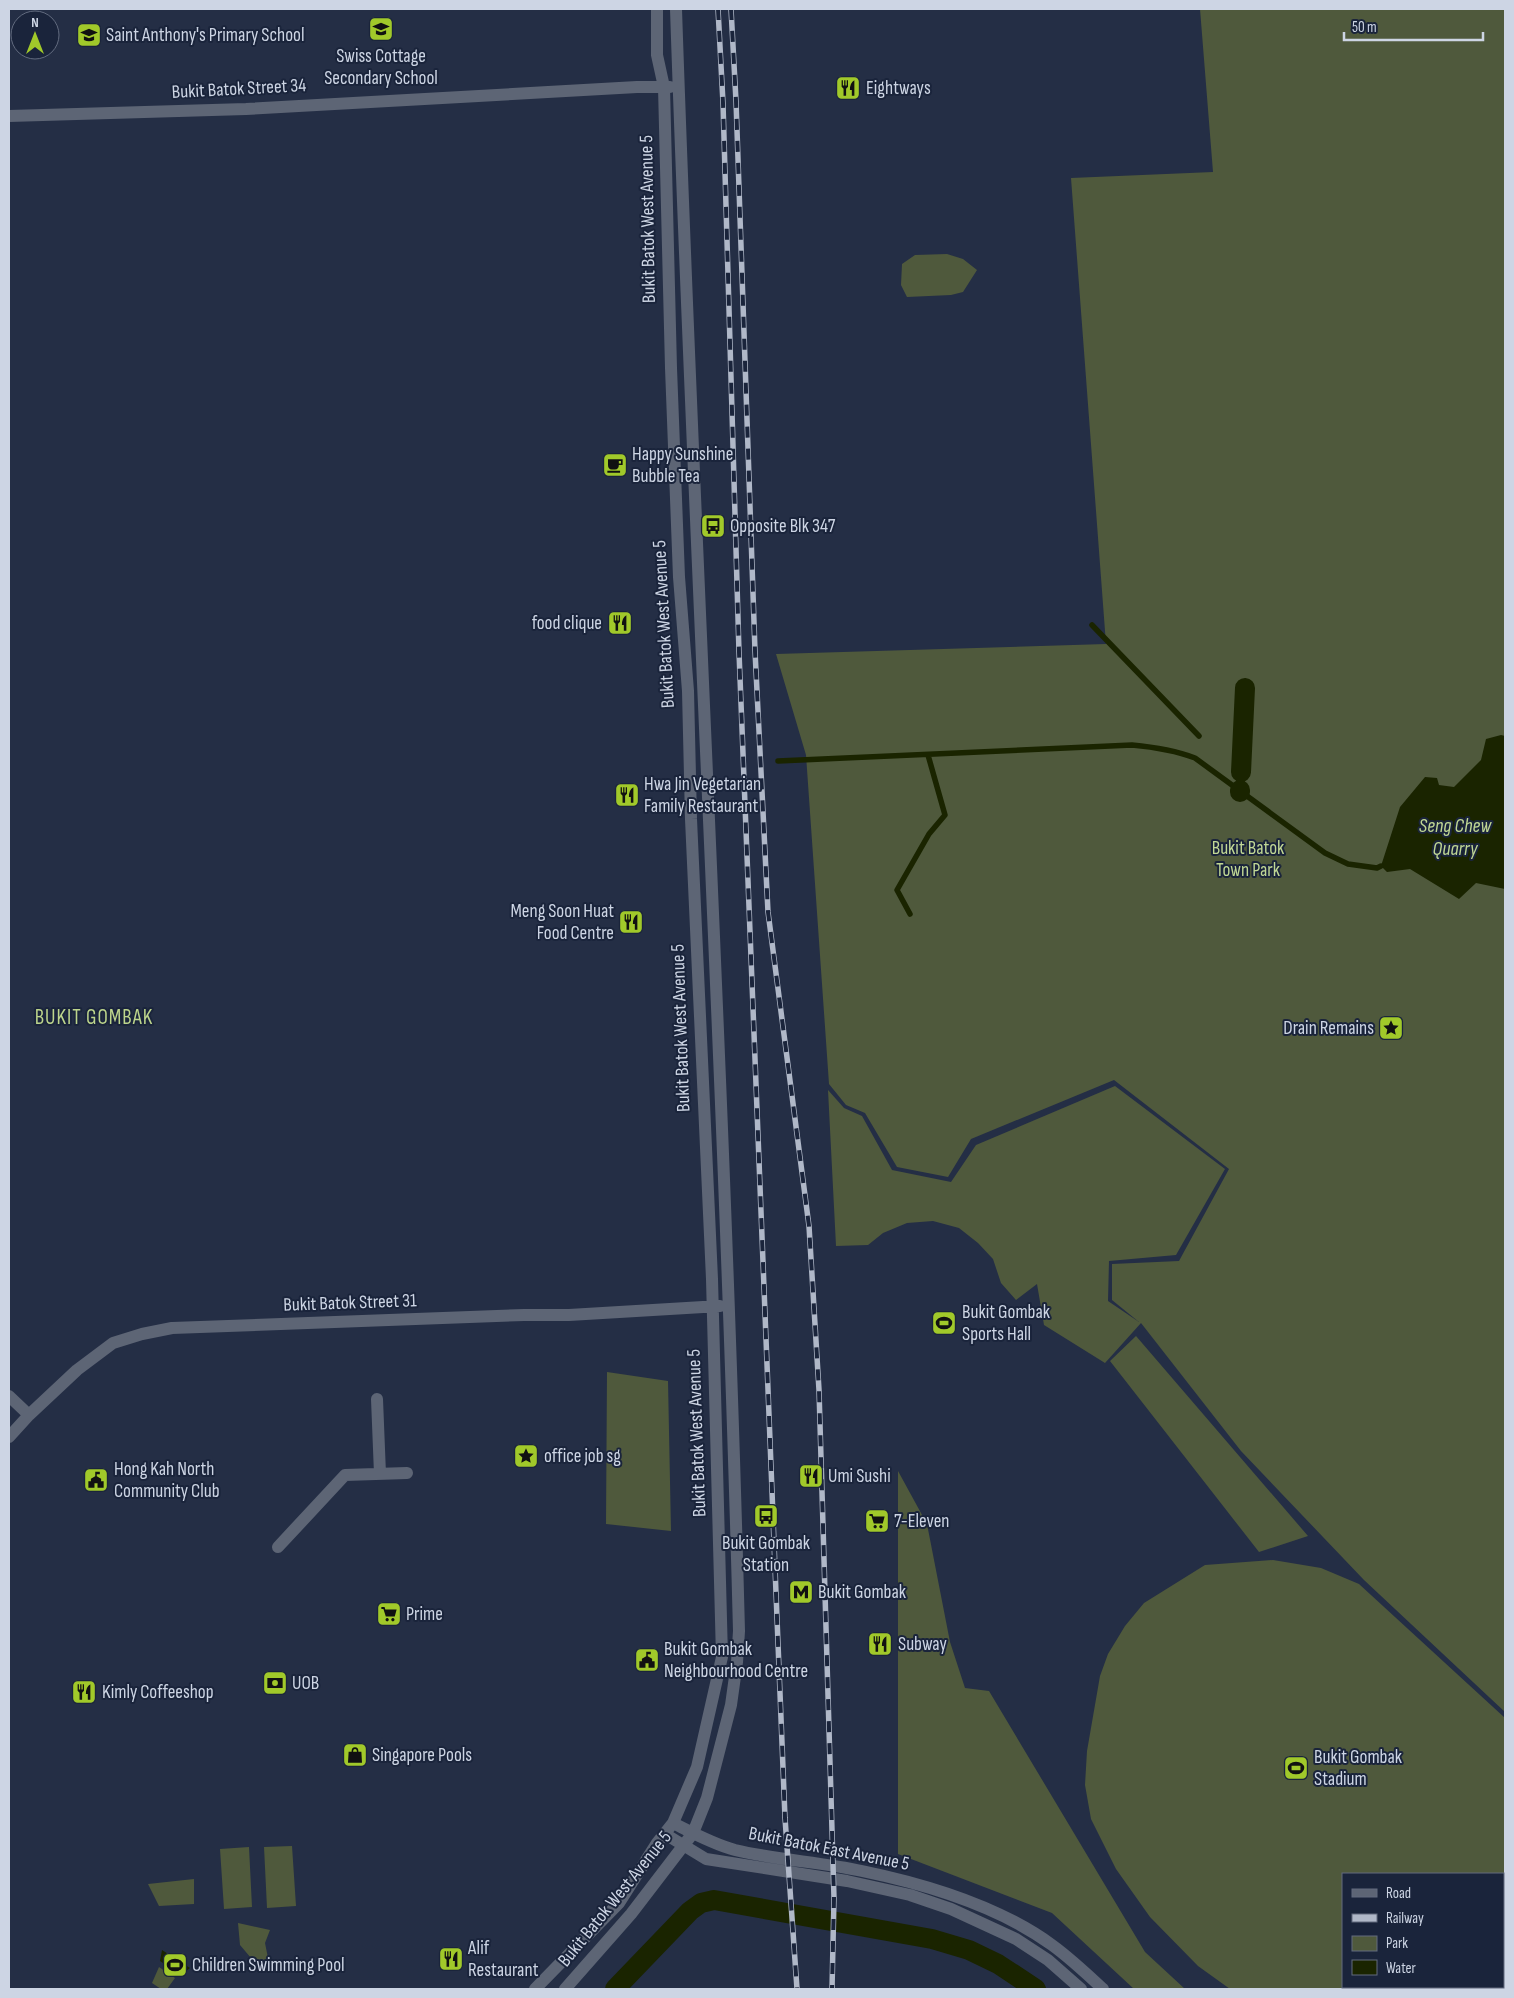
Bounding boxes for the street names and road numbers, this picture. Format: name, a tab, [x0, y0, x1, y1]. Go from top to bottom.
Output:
street label: Bukit Batok Street 34	[171, 74, 307, 104]
street label: Bukit Batok West Avenue 5	[635, 135, 661, 303]
street label: Bukit Batok West Avenue 5	[648, 539, 680, 709]
street label: Bukit Batok West Avenue 5	[667, 944, 695, 1112]
street label: Bukit Batok Street 31	[283, 1289, 417, 1317]
street label: Bukit Batok West Avenue 5	[683, 1349, 711, 1517]
street label: Bukit Batok East Avenue 5	[747, 1822, 911, 1876]
street label: Bukit Batok West Avenue 5	[553, 1826, 677, 1972]

